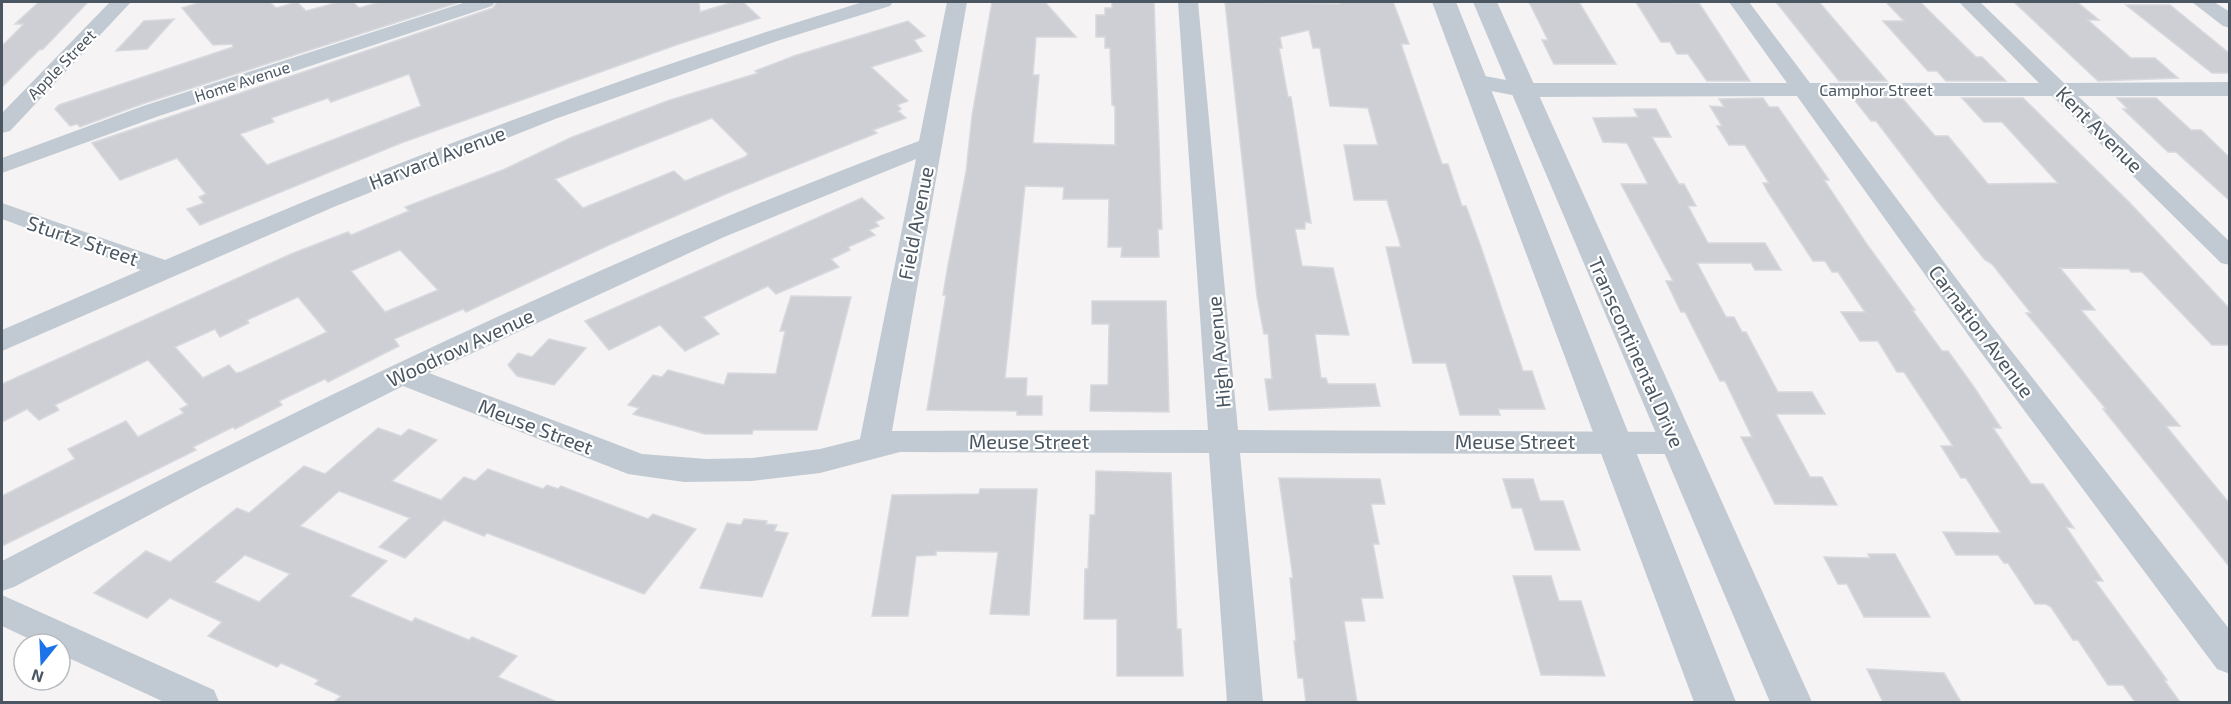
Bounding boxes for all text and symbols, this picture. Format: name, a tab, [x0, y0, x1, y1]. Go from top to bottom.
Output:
street label: Apple Street	[23, 25, 99, 103]
street label: Home Avenue	[192, 57, 292, 105]
street label: Camphor Street	[1819, 80, 1933, 99]
street label: Kent Avenue	[2052, 81, 2148, 177]
street label: Harvard Avenue	[365, 120, 509, 194]
street label: Field Avenue	[892, 164, 938, 282]
street label: Sturtz Street	[24, 210, 142, 270]
street label: Transcontinental Drive	[1584, 253, 1690, 451]
street label: Carnation Avenue	[1924, 260, 2040, 402]
street label: High Avenue	[1201, 295, 1235, 409]
street label: Woodrow Avenue	[383, 303, 537, 391]
street label: Meuse Street	[475, 393, 597, 459]
street label: Meuse Street	[969, 429, 1090, 453]
street label: Meuse Street	[1455, 429, 1576, 453]
north arrow	[12, 632, 72, 692]
text: N	[29, 666, 46, 688]

